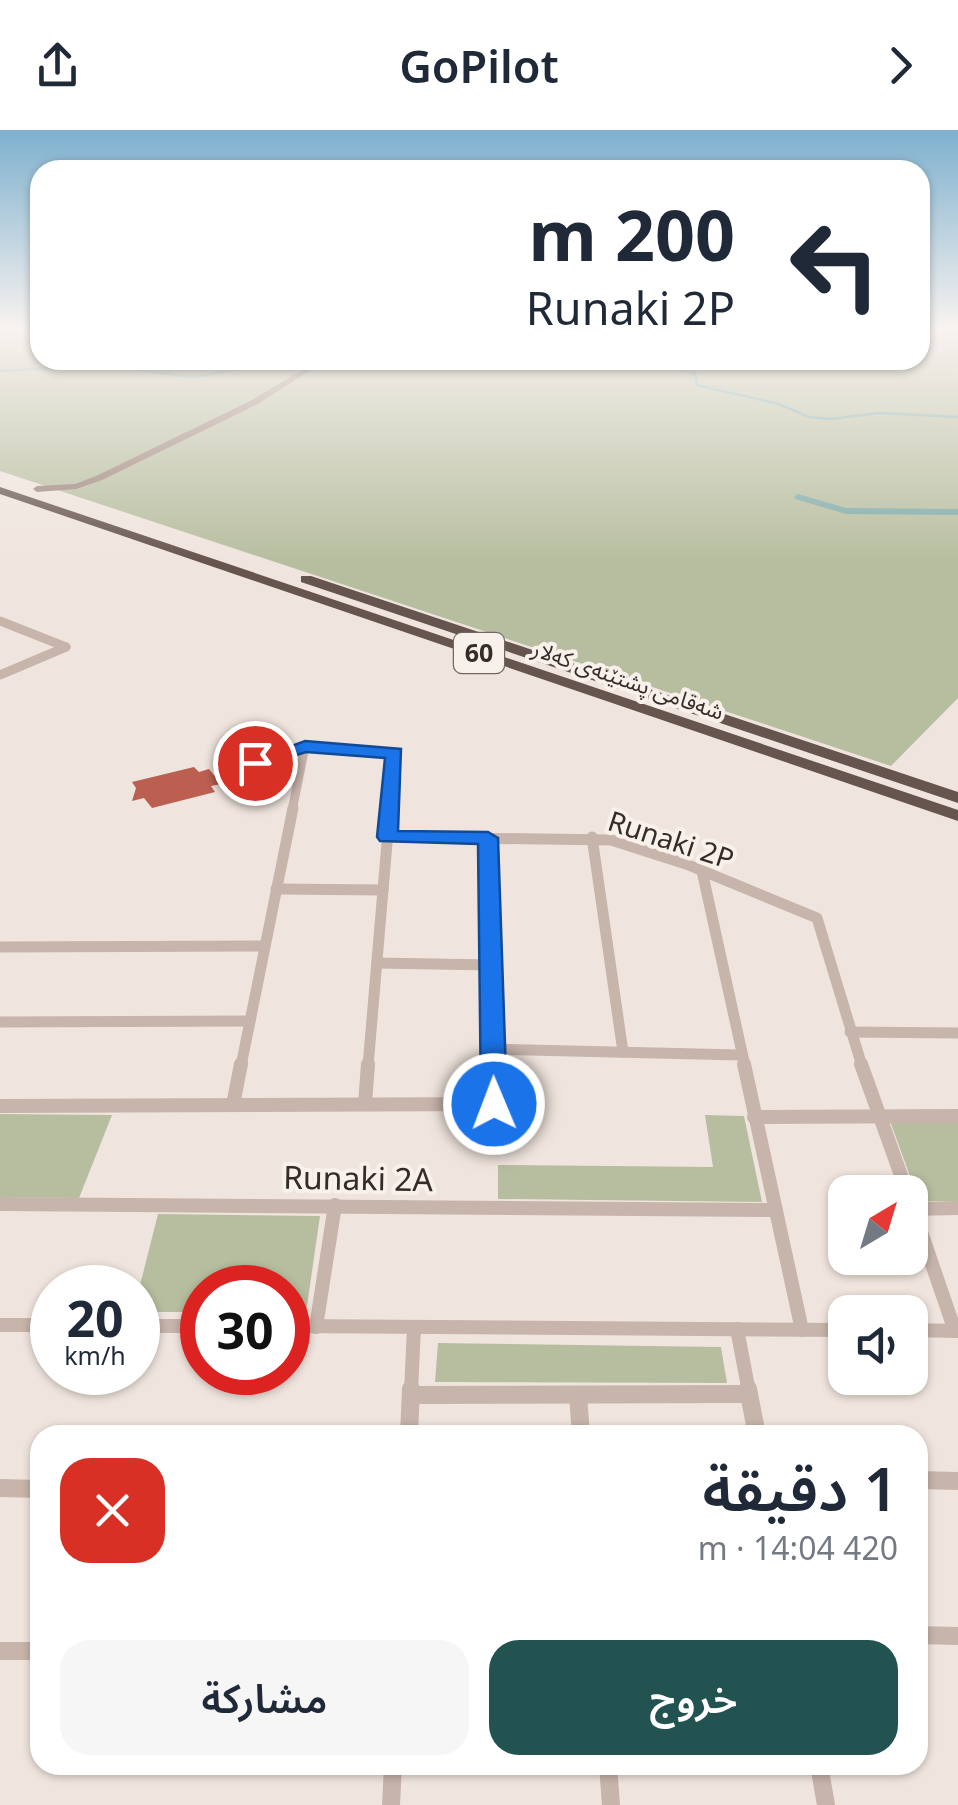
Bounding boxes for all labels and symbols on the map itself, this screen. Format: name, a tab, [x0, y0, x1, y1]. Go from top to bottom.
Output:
street label: شەقامی پشتێنەی کەلار	[527, 632, 728, 727]
road number: 60	[454, 633, 504, 673]
pin	[213, 721, 298, 806]
street label: Runaki 2P	[604, 801, 739, 877]
position arrow	[442, 1052, 546, 1156]
street label: Runaki 2A	[283, 1155, 434, 1200]
north arrow	[828, 1175, 928, 1275]
speed limit sign: 30	[180, 1265, 310, 1395]

